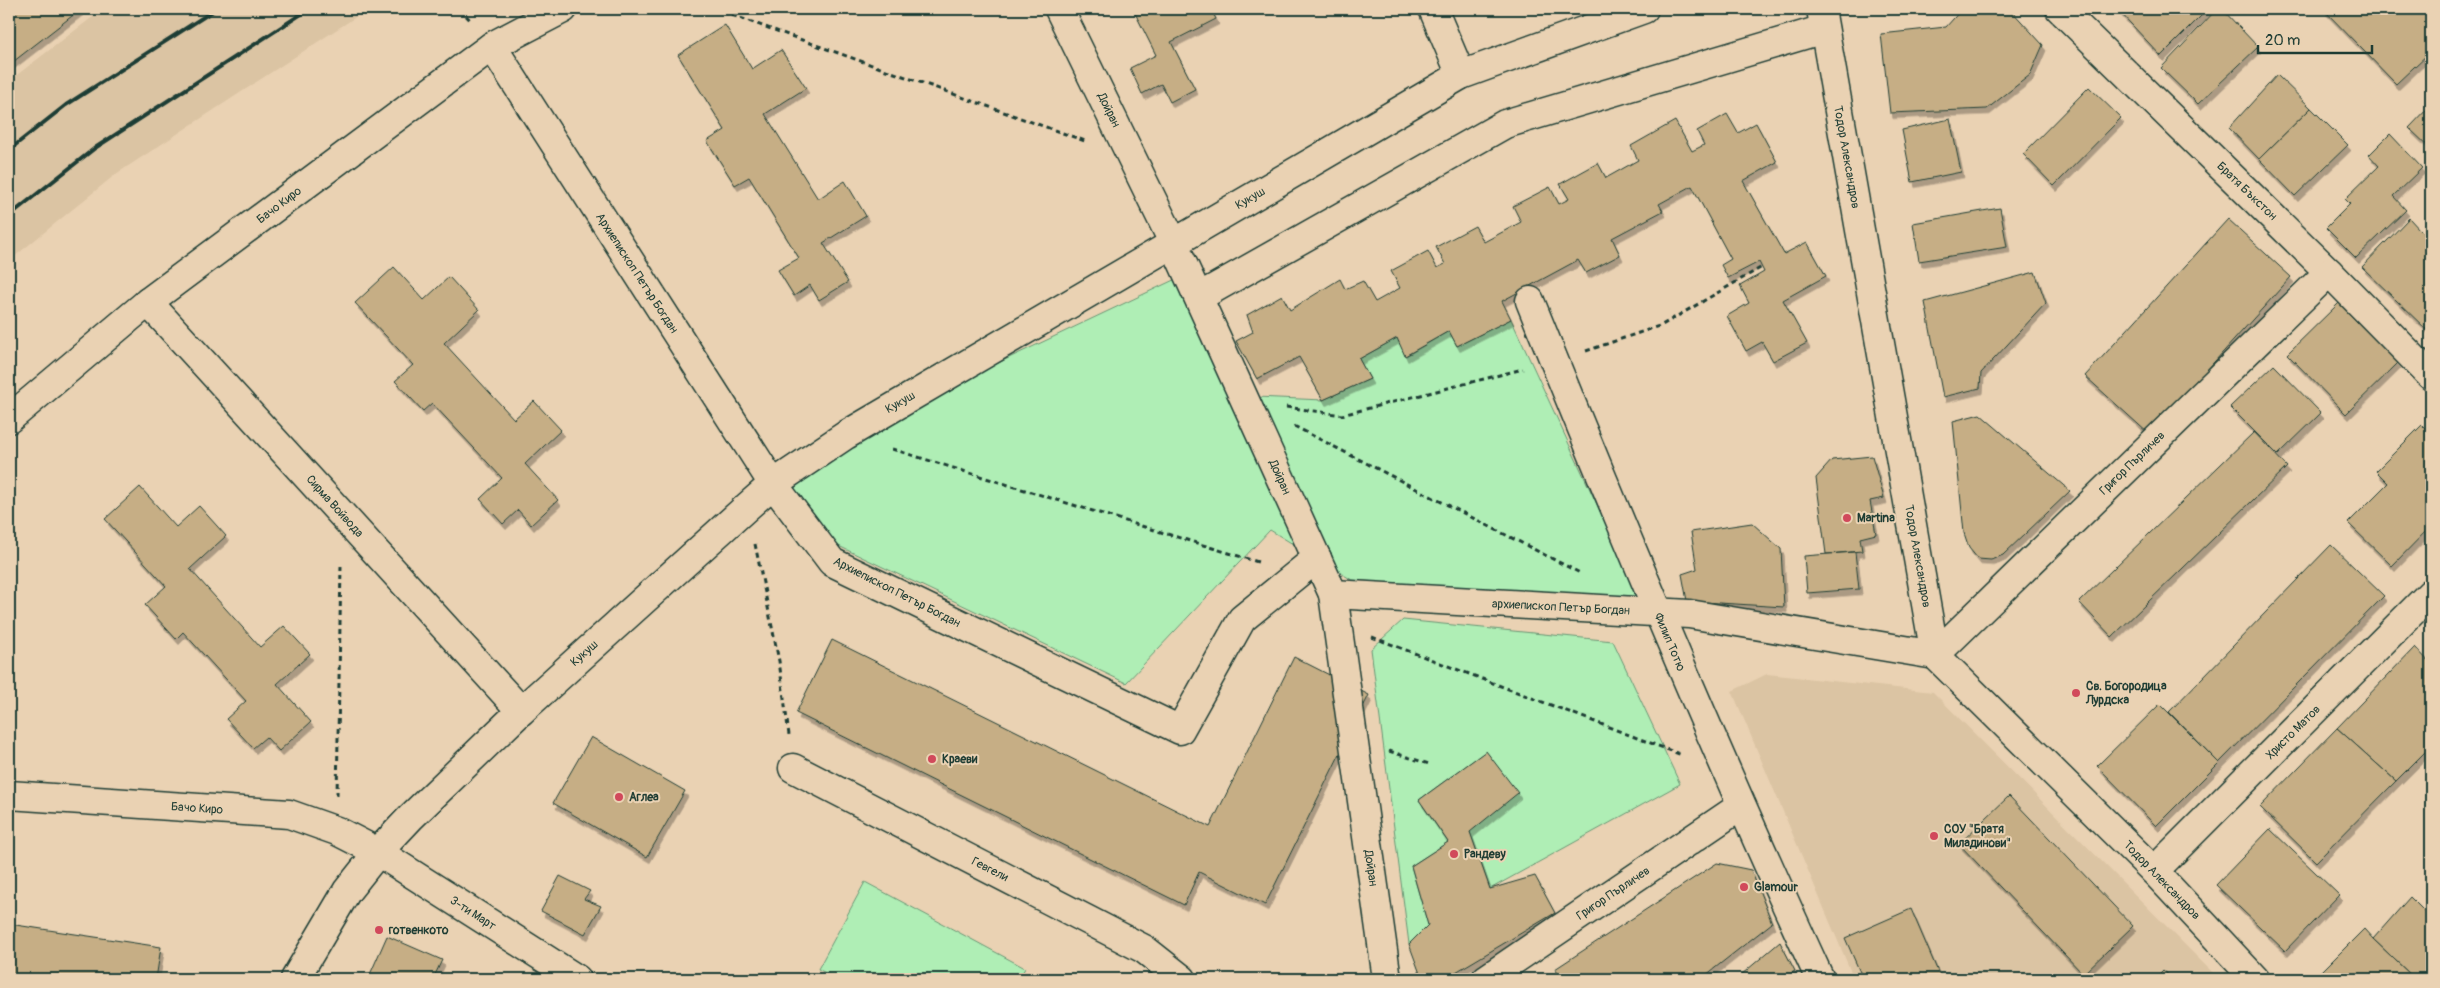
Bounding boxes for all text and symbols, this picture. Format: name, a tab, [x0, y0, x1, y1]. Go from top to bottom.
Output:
scale bar	[2258, 22, 2371, 54]
text: 20 m	[2265, 31, 2300, 50]
street label: Дойран	[1093, 90, 1123, 130]
street label: Тодор Александров	[1830, 105, 1863, 210]
street label: Братя Бъкстон	[2213, 159, 2280, 224]
street label: Бачо Киро	[254, 183, 305, 227]
street label: Кукуш	[1233, 184, 1268, 213]
street label: Архиепископ Петър Богдан	[592, 210, 681, 336]
street label: Кукуш	[883, 388, 918, 417]
street label: Григор Пърличев	[2096, 428, 2168, 498]
street label: Дойран	[1265, 457, 1294, 497]
street label: Сирма Войвода	[303, 472, 367, 541]
street label: Тодор Александров	[1901, 504, 1934, 609]
place label: Martina	[1857, 511, 1895, 526]
marker: Martina	[1841, 512, 1853, 524]
street label: Архиепископ Петър Богдан	[831, 554, 963, 631]
street label: архиепископ Петър Богдан	[1492, 596, 1630, 619]
street label: Филип Тотю	[1650, 611, 1689, 674]
street label: Кукуш	[567, 637, 601, 670]
place label: Св. Богородица Лурдска	[2085, 679, 2167, 708]
marker: Св. Богородица Лурдска	[2070, 687, 2082, 699]
street label: Христо Матов	[2263, 702, 2324, 763]
place label: Краеви	[942, 752, 978, 767]
marker: Краеви	[926, 753, 938, 765]
place label: Аглеа	[629, 790, 659, 805]
marker: Аглеа	[613, 791, 625, 803]
street label: Бачо Киро	[170, 799, 224, 818]
place label: СОУ "Братя Миладинови"	[1944, 822, 2011, 851]
marker: СОУ "Братя Миладинови"	[1928, 830, 1940, 842]
street label: Тодор Александров	[2120, 838, 2203, 923]
place label: Рандеву	[1464, 847, 1507, 862]
street label: Дойран	[1360, 848, 1380, 887]
marker: Рандеву	[1448, 848, 1460, 860]
street label: Гевгели	[969, 854, 1011, 885]
street label: Григор Пърличев	[1574, 863, 1653, 924]
place label: Glamour	[1754, 880, 1798, 895]
marker: Glamour	[1738, 881, 1750, 893]
street label: 3-ти Март	[447, 893, 498, 934]
place label: готвенкото	[388, 923, 449, 938]
marker: готвенкото	[373, 924, 385, 936]

